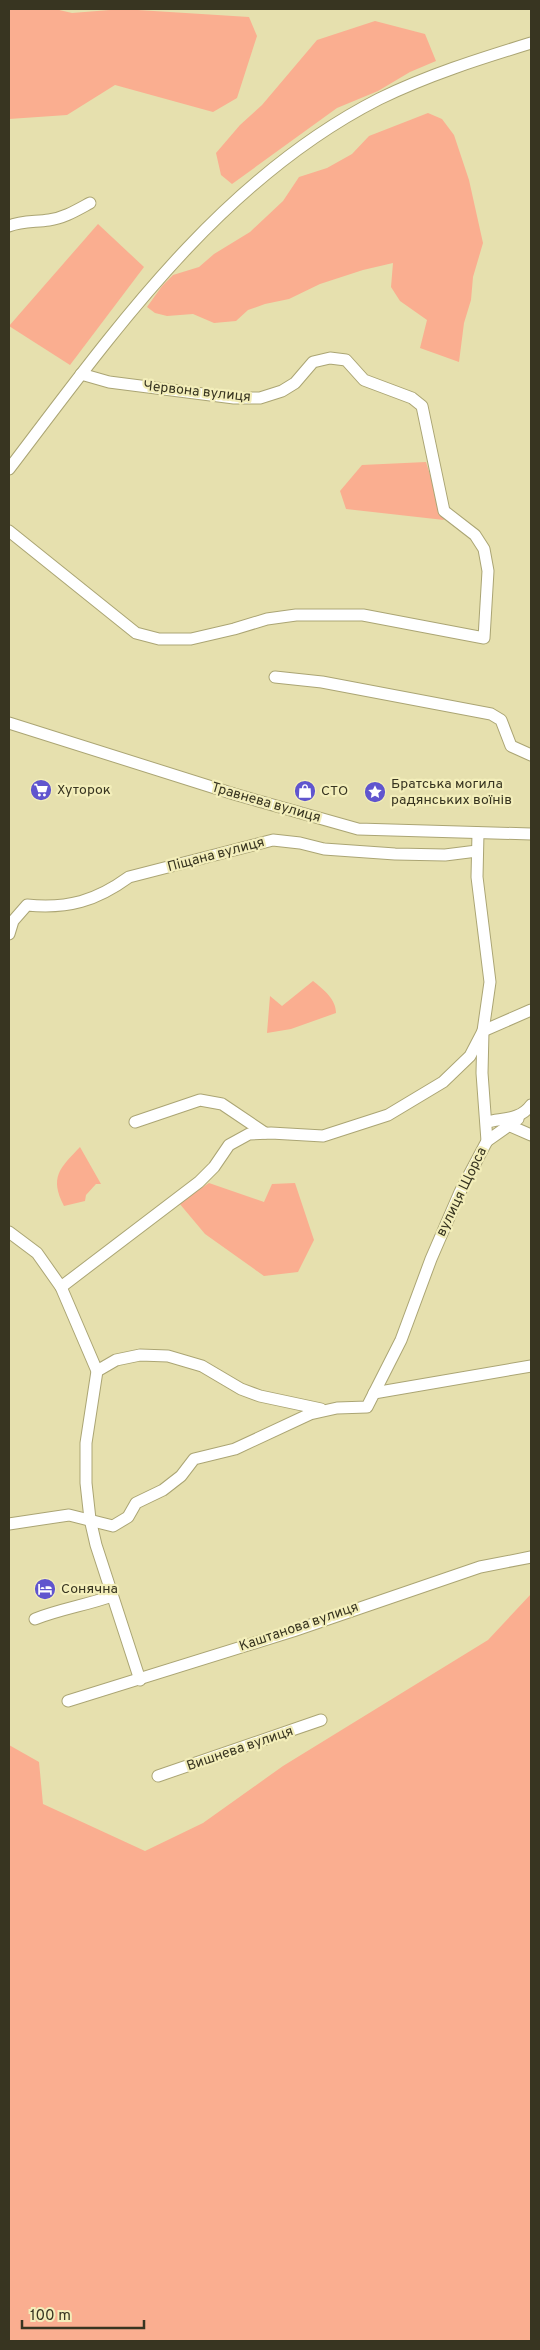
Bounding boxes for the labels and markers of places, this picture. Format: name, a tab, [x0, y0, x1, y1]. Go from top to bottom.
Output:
place label: Братська могила радянських воїнів	[391, 776, 512, 809]
supermarket icon: Хуторок	[29, 778, 53, 802]
shop icon: СТО	[293, 779, 317, 803]
place icon: Братська могила радянських воїнів	[363, 780, 387, 804]
place label: Хуторок	[57, 782, 111, 799]
place label: СТО	[321, 783, 348, 800]
hotel icon: Сонячна	[33, 1577, 57, 1601]
place label: Сонячна	[61, 1581, 118, 1598]

